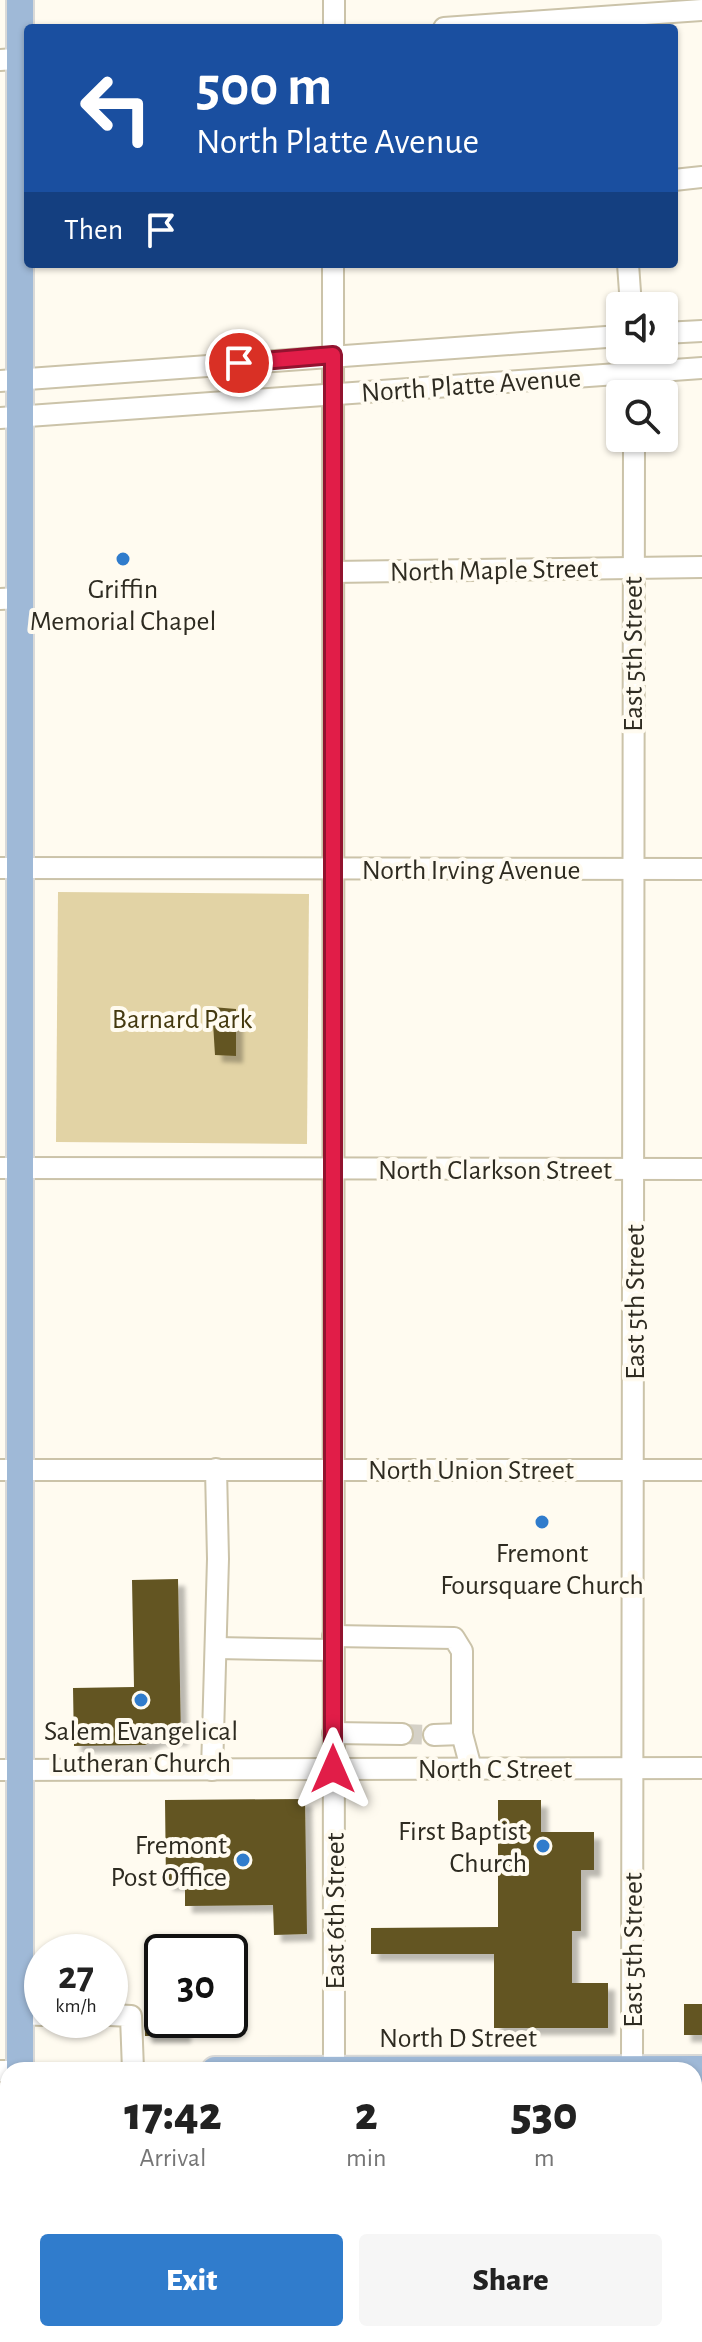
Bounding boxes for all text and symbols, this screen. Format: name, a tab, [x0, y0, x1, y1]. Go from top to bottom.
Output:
icon: left	[64, 56, 168, 160]
text: 500 m	[196, 59, 332, 115]
text: North Platte Avenue	[196, 124, 479, 160]
icon: arrive	[139, 208, 183, 252]
text: Then	[64, 215, 123, 245]
map controls	[606, 292, 678, 452]
button: sound	[606, 292, 678, 364]
pin	[205, 329, 273, 397]
icon: arrive	[217, 341, 261, 385]
street label: North Platte Avenue	[360, 364, 582, 408]
button: search	[606, 380, 678, 452]
marker: Griffin Memorial Chapel	[114, 550, 132, 568]
street label: North Maple Street	[390, 555, 599, 587]
place label: Griffin Memorial Chapel	[30, 576, 216, 636]
street label: East 5th Street	[620, 576, 648, 732]
street label: North Irving Avenue	[362, 857, 580, 885]
park label: Barnard Park	[112, 1006, 252, 1034]
street label: North Clarkson Street	[378, 1157, 612, 1185]
street label: East 5th Street	[622, 1224, 650, 1380]
street label: North Union Street	[368, 1457, 574, 1485]
marker: Fremont Foursquare Church	[533, 1513, 551, 1531]
place label: Fremont Foursquare Church	[440, 1540, 644, 1600]
marker: Salem Evangelical Lutheran Church	[132, 1691, 150, 1709]
place label: Salem Evangelical Lutheran Church	[44, 1718, 238, 1778]
position arrow	[291, 1727, 375, 1811]
street label: North C Street	[418, 1756, 572, 1784]
place label: First Baptist Church	[398, 1818, 527, 1878]
place label: Fremont Post Office	[110, 1832, 227, 1892]
street label: East 6th Street	[322, 1832, 350, 1989]
marker: First Baptist Church	[534, 1837, 552, 1855]
marker: Fremont Post Office	[234, 1851, 252, 1869]
street label: East 5th Street	[620, 1872, 648, 2028]
speed limit sign: 30	[144, 1934, 248, 2038]
text: 27	[58, 1956, 94, 1996]
text: km/h	[55, 1996, 97, 2016]
street label: North D Street	[379, 2025, 537, 2053]
text: 17:42	[124, 2091, 222, 2139]
text: 2	[355, 2091, 378, 2139]
text: 530	[511, 2091, 578, 2139]
text: Arrival	[140, 2145, 206, 2171]
text: min	[346, 2145, 386, 2171]
text: m	[534, 2145, 555, 2171]
button: Exit	[40, 2234, 343, 2326]
button: Share	[359, 2234, 662, 2326]

